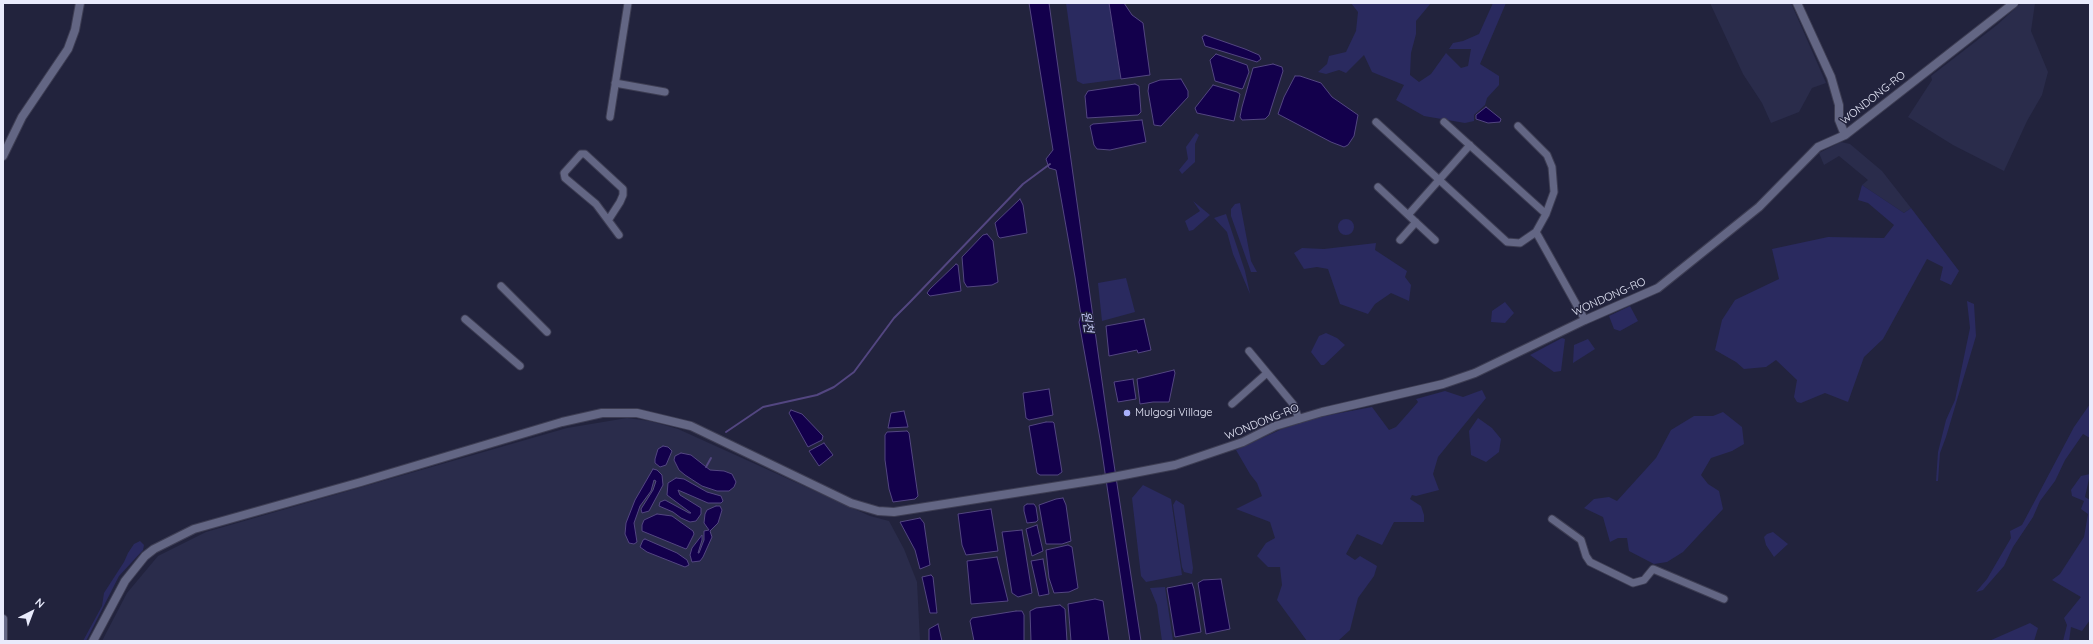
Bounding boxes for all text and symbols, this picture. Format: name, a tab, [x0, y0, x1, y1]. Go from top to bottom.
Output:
street label: WONDONG-RO	[1838, 68, 1908, 128]
street label: WONDONG-RO	[1570, 275, 1648, 319]
water label: 원천	[1078, 310, 1096, 334]
street label: WONDONG-RO	[1223, 401, 1301, 443]
place label: Mulgogi Village	[1135, 406, 1213, 420]
marker: Mulgogi Village	[1122, 408, 1132, 418]
north arrow	[12, 592, 52, 632]
text: N	[32, 595, 48, 611]

